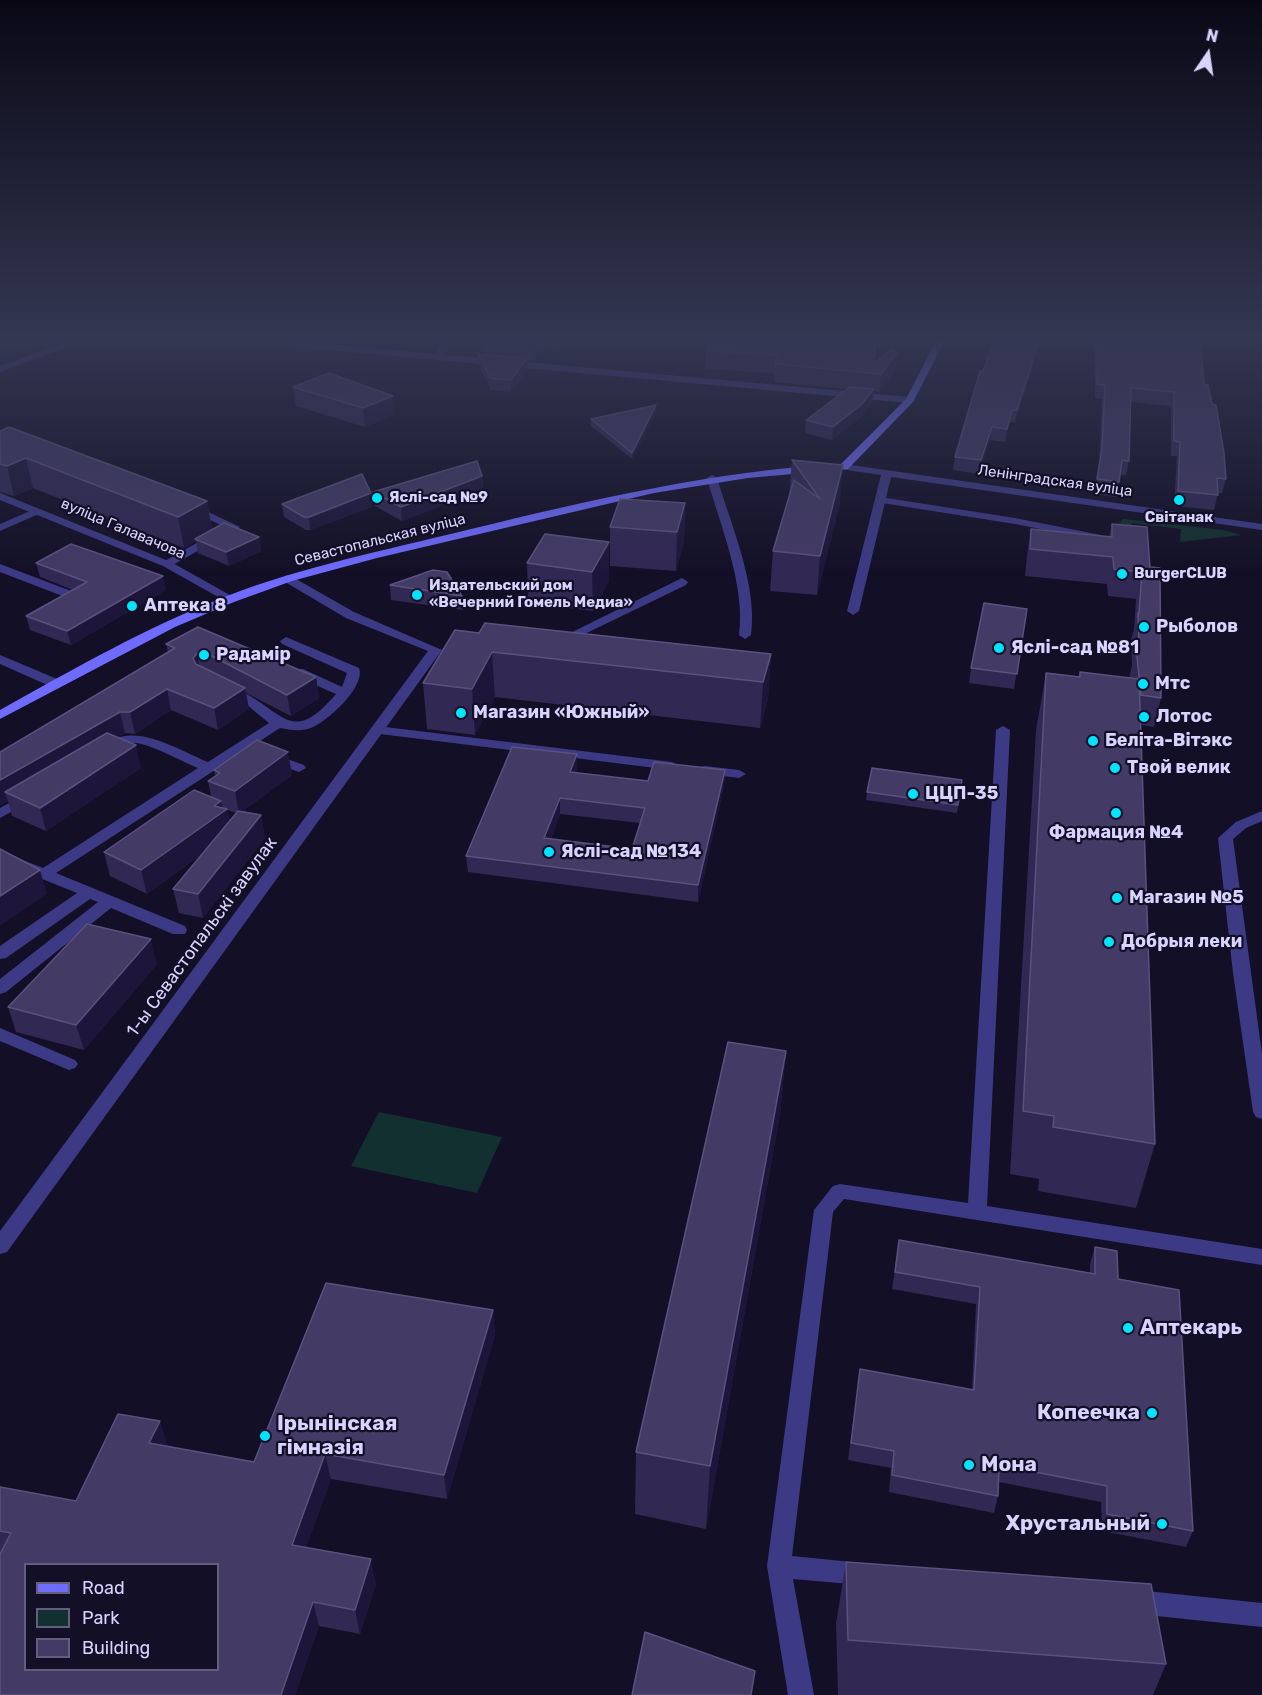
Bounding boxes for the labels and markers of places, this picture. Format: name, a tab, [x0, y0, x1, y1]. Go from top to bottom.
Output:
place label: Яслі-сад №9	[389, 489, 488, 507]
marker: Яслі-сад №9	[370, 491, 384, 505]
marker: Світанак	[1172, 493, 1186, 507]
place label: Світанак	[1145, 509, 1213, 527]
place label: BurgerCLUB	[1134, 565, 1227, 583]
marker: BurgerCLUB	[1115, 567, 1129, 581]
place label: Издательский дом «Вечерний Гомель Медиа»	[429, 577, 633, 612]
marker: Издательский дом «Вечерний Гомель Медиа»	[410, 588, 424, 602]
place label: Аптека 8	[144, 595, 226, 617]
marker: Аптека 8	[125, 599, 139, 613]
place label: Рыболов	[1156, 616, 1238, 638]
marker: Рыболов	[1137, 620, 1151, 634]
place label: Яслі-сад №81	[1011, 637, 1139, 659]
marker: Яслі-сад №81	[992, 641, 1006, 655]
place label: Радамір	[216, 644, 291, 666]
marker: Радамір	[197, 648, 211, 662]
place label: Мтс	[1155, 673, 1190, 695]
marker: Мтс	[1136, 677, 1150, 691]
place label: Магазин «Южный»	[473, 702, 650, 724]
marker: Магазин «Южный»	[454, 706, 468, 720]
place label: Лотос	[1156, 706, 1212, 728]
marker: Лотос	[1137, 710, 1151, 724]
place label: Беліта-Вітэкс	[1105, 730, 1232, 752]
marker: Беліта-Вітэкс	[1086, 734, 1100, 748]
place label: Твой велик	[1127, 757, 1231, 779]
marker: Твой велик	[1108, 761, 1122, 775]
place label: ЦЦП-35	[925, 783, 998, 805]
marker: ЦЦП-35	[906, 787, 920, 801]
marker: Фармация №4	[1109, 806, 1123, 820]
place label: Фармация №4	[1049, 822, 1183, 844]
place label: Яслі-сад №134	[561, 841, 701, 863]
marker: Яслі-сад №134	[542, 845, 556, 859]
place label: Магазин №5	[1129, 887, 1244, 909]
marker: Магазин №5	[1110, 891, 1124, 905]
place label: Добрыя леки	[1121, 931, 1242, 953]
marker: Добрыя леки	[1102, 935, 1116, 949]
place label: Аптекарь	[1140, 1315, 1242, 1341]
marker: Аптекарь	[1121, 1321, 1135, 1335]
place label: Копеечка	[1037, 1400, 1140, 1426]
marker: Копеечка	[1145, 1406, 1159, 1420]
place label: Ірынінская гімназія	[277, 1411, 397, 1461]
marker: Ірынінская гімназія	[258, 1429, 272, 1443]
place label: Мона	[981, 1452, 1037, 1478]
marker: Мона	[962, 1458, 976, 1472]
place label: Хрустальный	[1005, 1511, 1150, 1537]
marker: Хрустальный	[1155, 1517, 1169, 1531]

